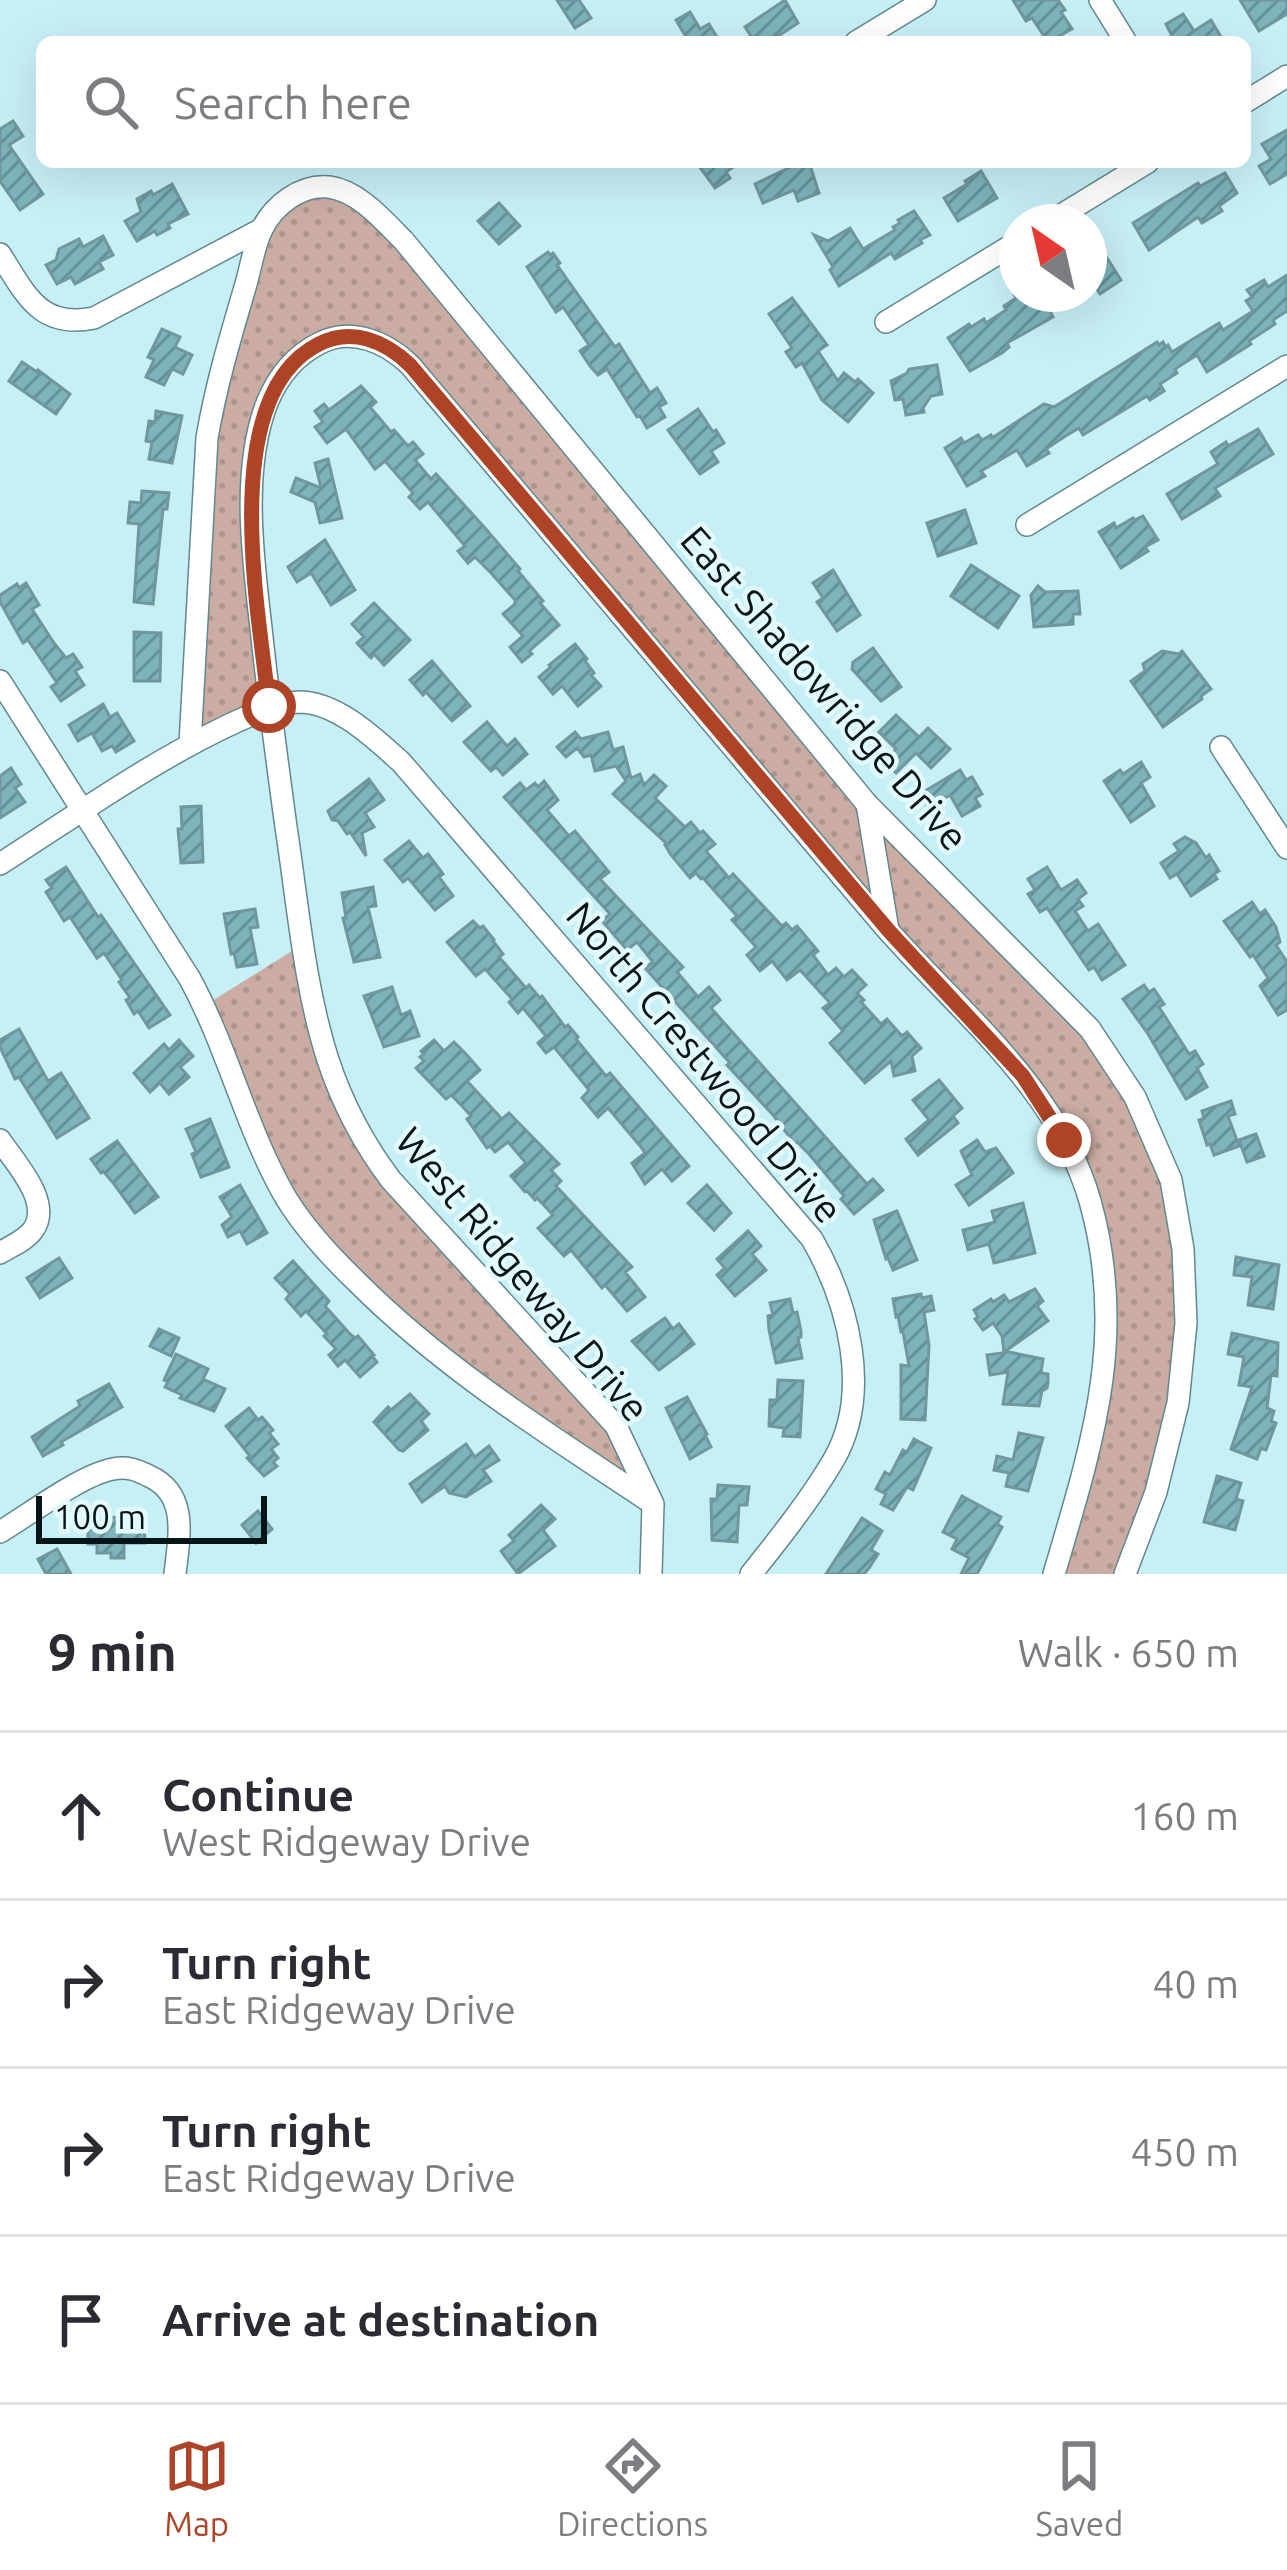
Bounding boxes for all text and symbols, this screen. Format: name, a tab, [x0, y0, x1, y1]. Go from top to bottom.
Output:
search box	[36, 36, 1251, 168]
icon: search	[78, 69, 144, 135]
text: Search here	[174, 77, 412, 128]
north arrow	[999, 204, 1107, 312]
street label: East Shadowridge Drive	[673, 518, 977, 858]
route start	[242, 679, 296, 733]
street label: North Crestwood Drive	[559, 893, 851, 1231]
route end	[1037, 1113, 1091, 1167]
street label: West Ridgeway Drive	[388, 1119, 658, 1429]
scale bar	[36, 1490, 267, 1543]
text: 100 m	[54, 1498, 146, 1535]
text: 9 min	[48, 1623, 177, 1681]
text: Walk · 650 m	[1018, 1631, 1239, 1674]
text: Continue	[162, 1769, 354, 1820]
icon: ahead	[48, 1783, 114, 1849]
text: 160 m	[1130, 1794, 1239, 1837]
text: West Ridgeway Drive	[162, 1820, 531, 1863]
text: Turn right	[162, 1937, 371, 1988]
icon: right	[48, 1951, 114, 2017]
text: 40 m	[1152, 1962, 1239, 2005]
text: East Ridgeway Drive	[162, 1988, 516, 2031]
text: Turn right	[162, 2105, 371, 2156]
icon: right	[48, 2119, 114, 2185]
text: 450 m	[1130, 2130, 1239, 2173]
text: East Ridgeway Drive	[162, 2156, 516, 2199]
icon: arrive	[48, 2287, 114, 2353]
text: Arrive at destination	[162, 2294, 599, 2345]
tab: Map	[164, 2433, 230, 2542]
tab: Directions	[557, 2433, 708, 2542]
tab: Saved	[1035, 2433, 1123, 2542]

